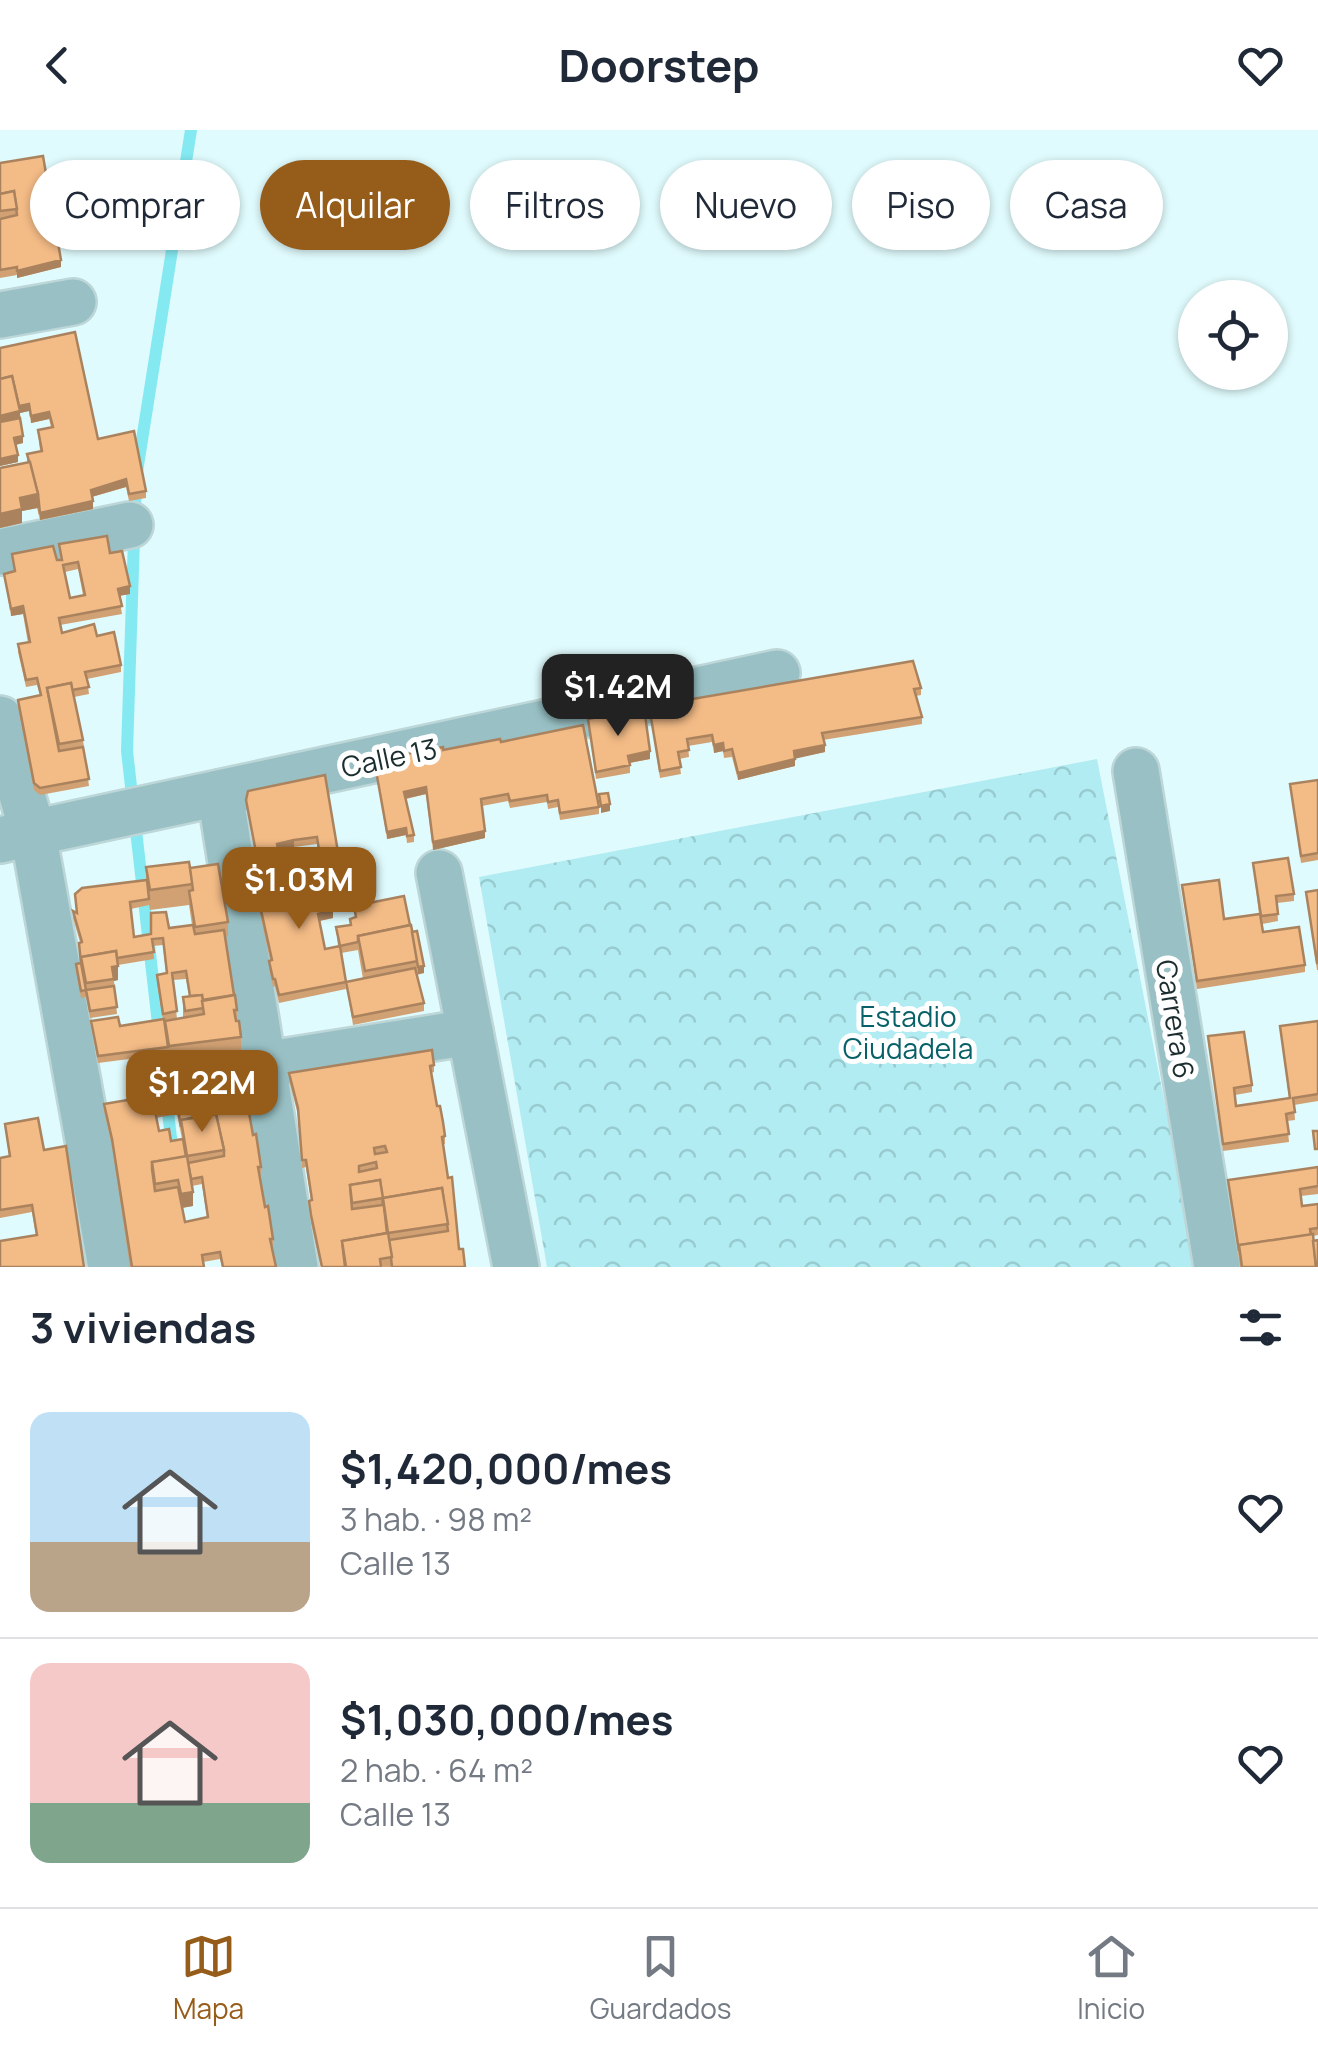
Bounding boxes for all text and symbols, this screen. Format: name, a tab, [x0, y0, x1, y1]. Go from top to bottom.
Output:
text: Doorstep	[559, 34, 759, 96]
icon: back	[30, 38, 85, 93]
icon: heart	[1233, 38, 1288, 93]
chip: Comprar	[30, 160, 240, 250]
chip: Alquilar	[260, 160, 450, 250]
chip: Filtros	[470, 160, 640, 250]
chip: Nuevo	[660, 160, 832, 250]
chip: Piso	[852, 160, 990, 250]
chip: Casa	[1010, 160, 1163, 250]
map controls	[1178, 280, 1288, 390]
button: locate	[1178, 280, 1288, 390]
pin: $1.42M	[537, 654, 699, 739]
text: $1.42M	[564, 664, 672, 708]
street label: Calle 13	[338, 728, 440, 786]
pin: $1.03M	[218, 847, 380, 932]
text: $1.03M	[244, 857, 354, 901]
street label: Carrera 6	[1148, 957, 1204, 1081]
park label: Estadio Ciudadela	[843, 997, 973, 1067]
pin: $1.22M	[121, 1050, 283, 1135]
text: $1.22M	[148, 1060, 256, 1104]
text: 3 viviendas	[30, 1298, 256, 1356]
icon: filters	[1233, 1300, 1288, 1355]
text: $1,420,000/mes	[340, 1439, 672, 1497]
icon: home	[110, 1452, 230, 1572]
icon: heart	[1233, 1485, 1288, 1540]
text: 3 hab. · 98 m²	[340, 1497, 532, 1541]
text: Calle 13	[340, 1541, 451, 1585]
text: $1,030,000/mes	[340, 1690, 674, 1748]
icon: home	[110, 1703, 230, 1823]
icon: heart	[1233, 1736, 1288, 1791]
text: 2 hab. · 64 m²	[340, 1748, 533, 1792]
text: Calle 13	[340, 1792, 451, 1836]
tab: Mapa	[173, 1929, 244, 2027]
tab: Guardados	[590, 1929, 731, 2027]
tab: Inicio	[1077, 1929, 1145, 2027]

